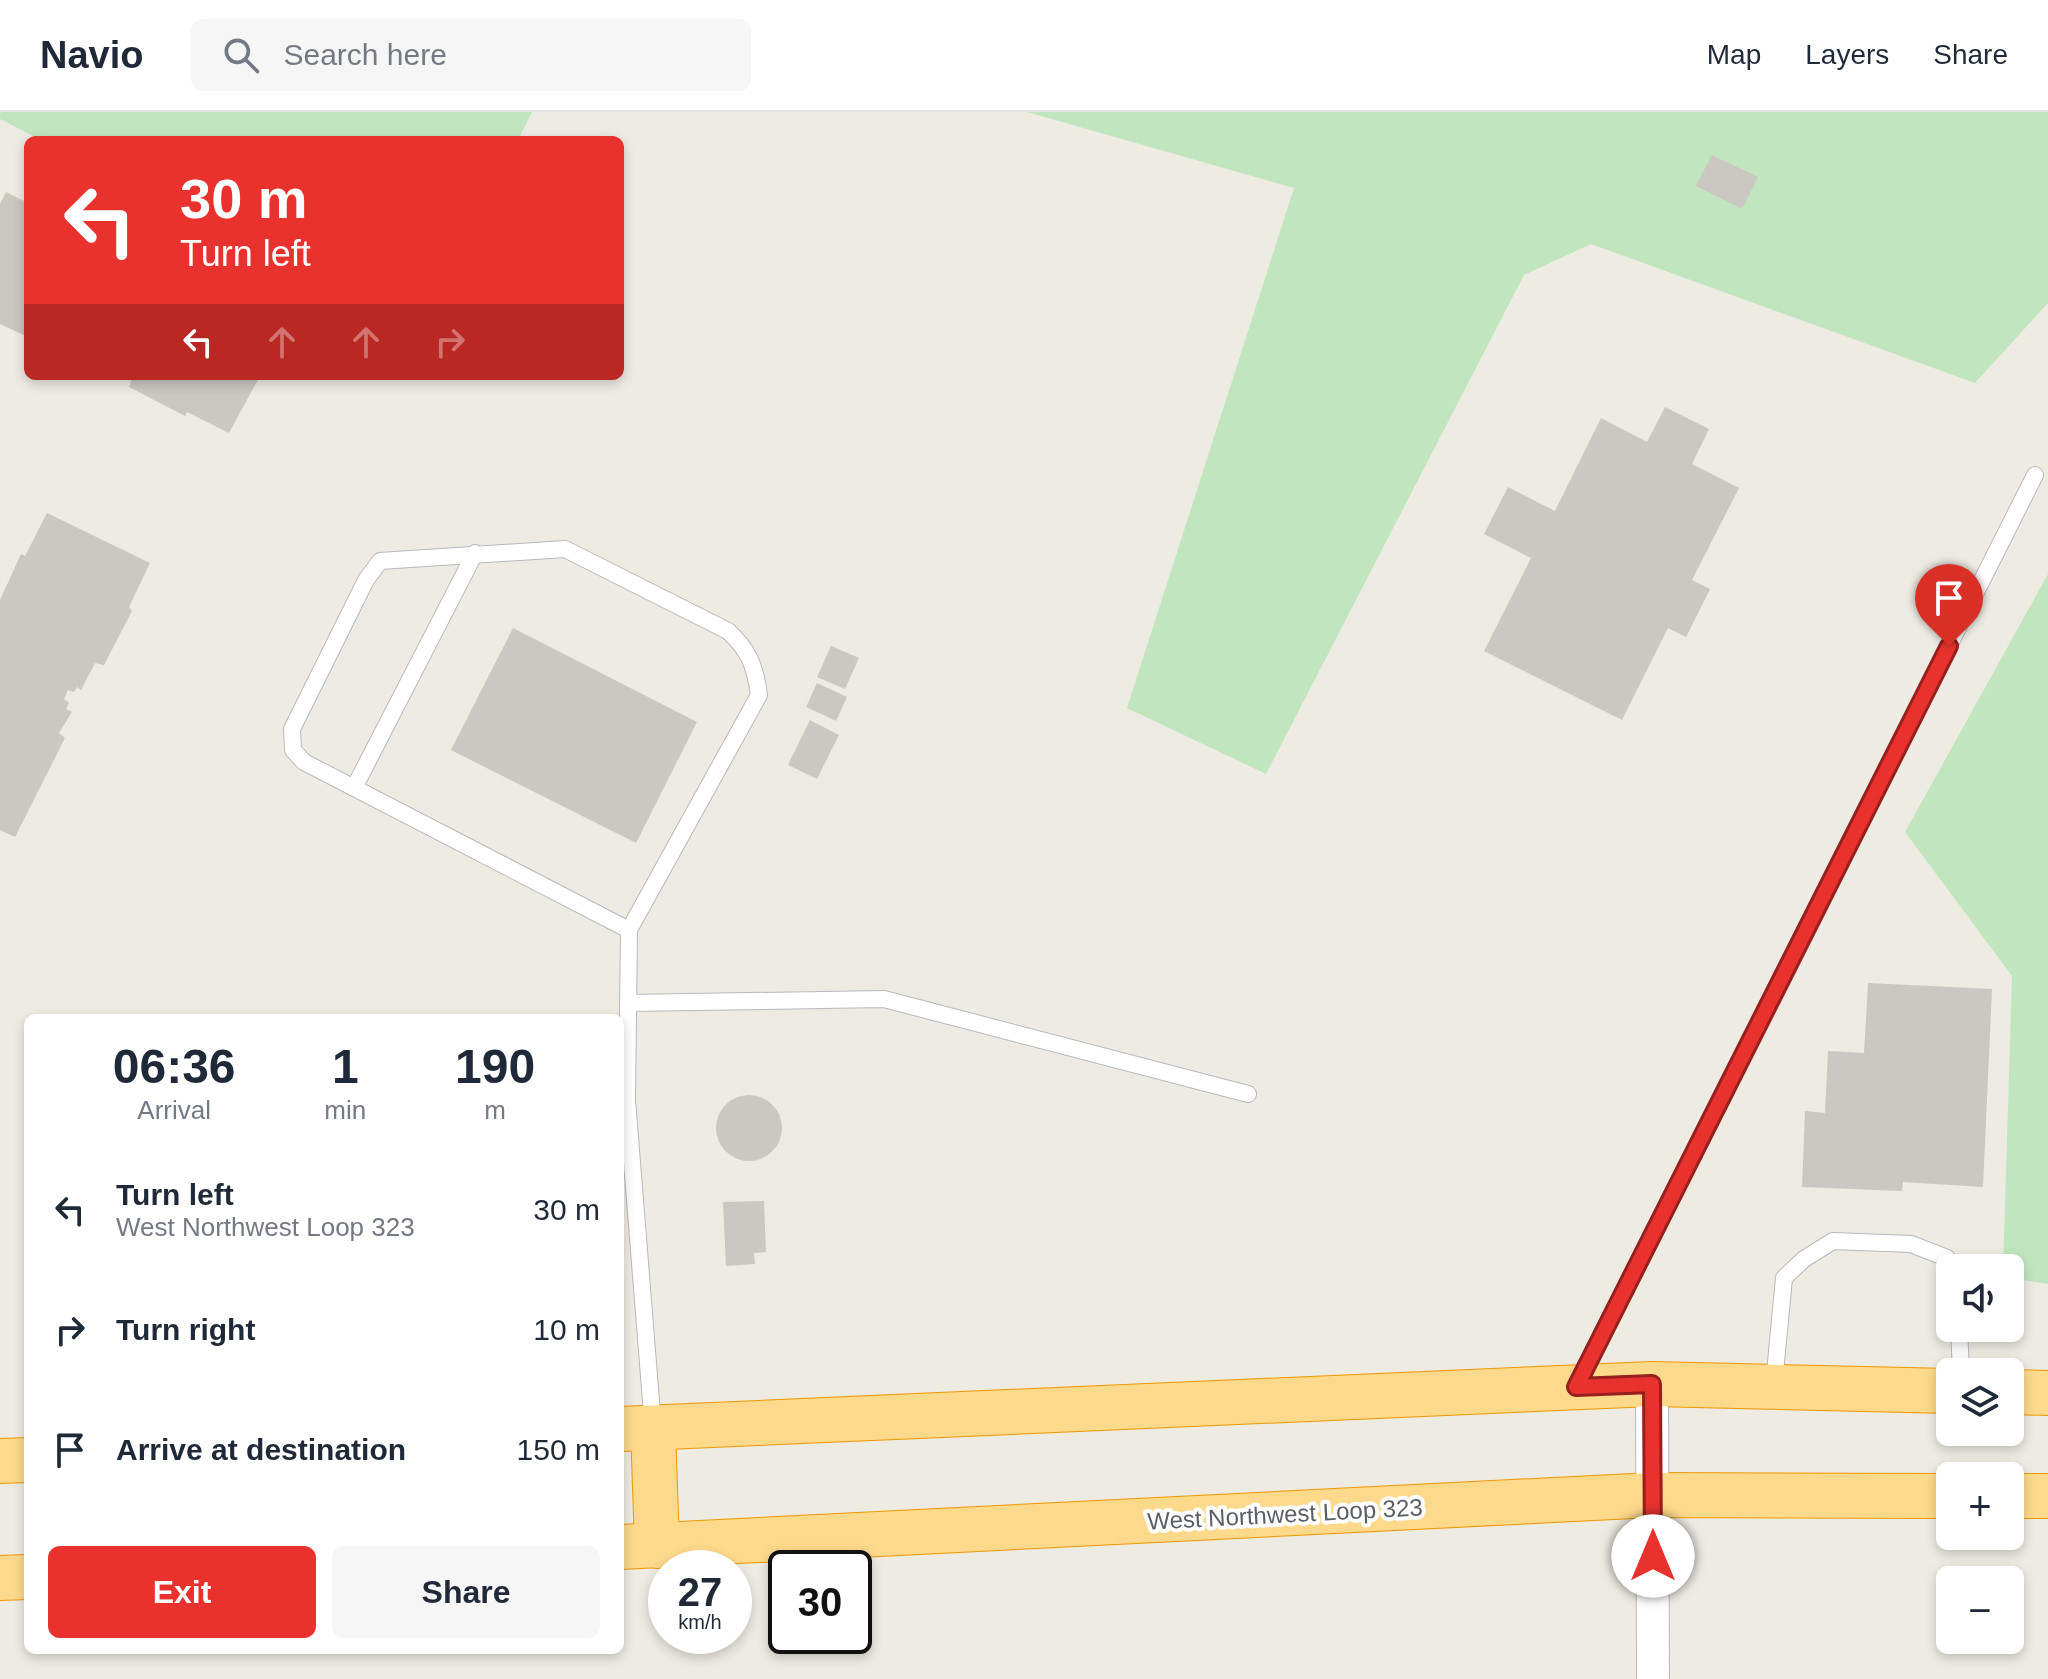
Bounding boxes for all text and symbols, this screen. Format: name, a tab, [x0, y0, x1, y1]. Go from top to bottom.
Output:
search box	[191, 19, 751, 91]
icon: search	[219, 33, 263, 77]
text: Navio	[40, 34, 143, 76]
text: Search here	[283, 38, 447, 71]
text: Map	[1707, 39, 1761, 70]
text: Layers	[1805, 39, 1889, 70]
text: Share	[1933, 39, 2008, 70]
text: 30 m	[180, 167, 308, 230]
icon: left	[48, 168, 152, 272]
text: Turn left	[180, 233, 311, 274]
icon: left	[176, 320, 220, 364]
icon: ahead	[260, 320, 304, 364]
icon: ahead	[344, 320, 388, 364]
icon: right	[428, 320, 472, 364]
pin	[1915, 564, 1983, 646]
icon: arrive	[1927, 576, 1971, 620]
text: 06:36	[113, 1040, 236, 1093]
text: 1	[332, 1040, 359, 1093]
text: 190	[455, 1040, 535, 1093]
text: Arrival	[137, 1095, 211, 1125]
text: min	[324, 1095, 366, 1125]
text: m	[484, 1095, 506, 1125]
text: Turn left	[116, 1178, 234, 1211]
icon: left	[48, 1188, 92, 1232]
text: 30 m	[533, 1193, 600, 1226]
text: West Northwest Loop 323	[116, 1212, 415, 1242]
map controls	[1936, 1254, 2024, 1654]
button: sound	[1936, 1254, 2024, 1342]
icon: right	[48, 1308, 92, 1352]
text: Turn right	[116, 1313, 255, 1346]
text: 10 m	[533, 1313, 600, 1346]
button: layers	[1936, 1358, 2024, 1446]
icon: arrive	[48, 1428, 92, 1472]
text: Arrive at destination	[116, 1433, 406, 1466]
text: 150 m	[517, 1433, 600, 1466]
button: +	[1936, 1462, 2024, 1550]
street label: West Northwest Loop 323	[1147, 1493, 1423, 1535]
position arrow	[1611, 1514, 1695, 1598]
button: Exit	[48, 1546, 316, 1638]
button: Share	[332, 1546, 600, 1638]
speed limit sign: 30	[768, 1550, 872, 1654]
button: −	[1936, 1566, 2024, 1654]
text: 27	[678, 1570, 722, 1614]
text: km/h	[678, 1611, 722, 1633]

